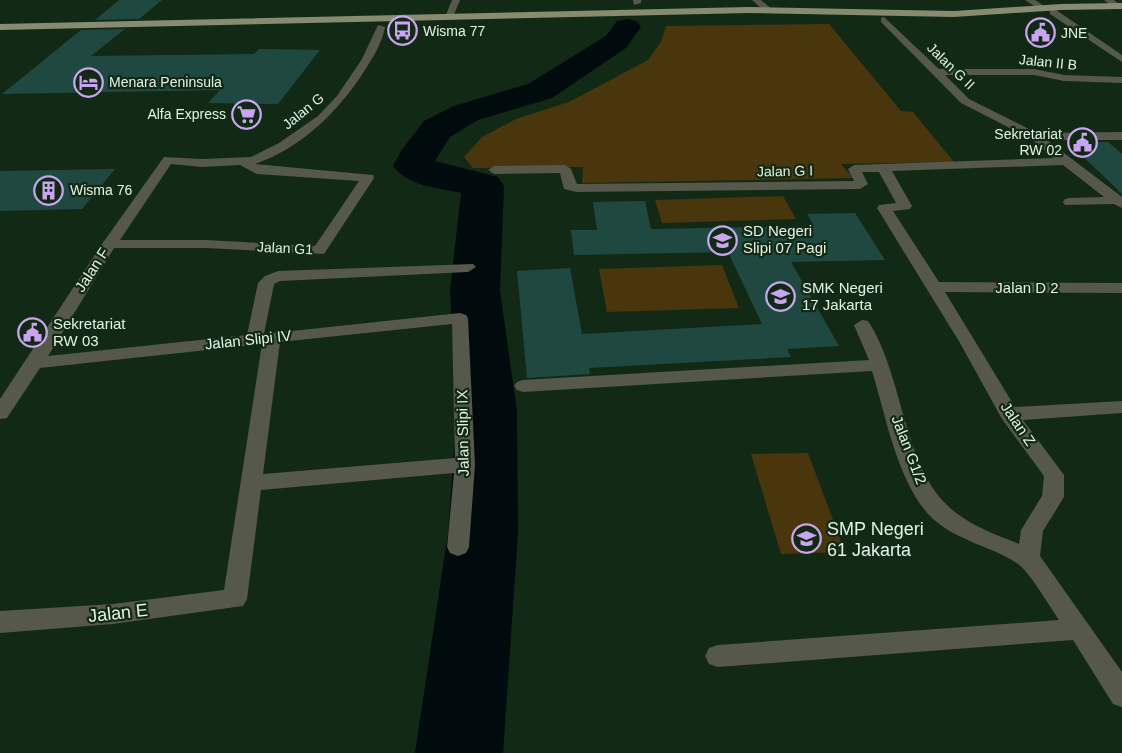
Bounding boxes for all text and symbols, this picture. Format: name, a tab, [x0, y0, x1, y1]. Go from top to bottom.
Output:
bus stop icon: Wisma 77	[386, 15, 418, 47]
public building icon: JNE	[1024, 17, 1056, 49]
place label: Wisma 77	[423, 23, 485, 39]
place label: JNE	[1061, 25, 1087, 41]
street label: Jalan G II	[924, 39, 978, 93]
street label: Jalan II B	[1018, 51, 1078, 73]
hotel icon: Menara Peninsula	[72, 66, 104, 98]
place label: Menara Peninsula	[109, 74, 222, 90]
street label: Jalan G	[279, 90, 327, 132]
supermarket icon: Alfa Express	[231, 98, 263, 130]
place label: Alfa Express	[147, 106, 226, 122]
place label: Sekretariat RW 02	[994, 126, 1062, 158]
public building icon: Sekretariat RW 02	[1067, 126, 1099, 158]
street label: Jalan G I	[757, 163, 813, 179]
building icon: Wisma 76	[33, 174, 65, 206]
place label: Wisma 76	[70, 182, 132, 198]
place label: SD Negeri Slipi 07 Pagi	[743, 222, 826, 256]
school or university icon: SD Negeri Slipi 07 Pagi	[706, 224, 738, 256]
street label: Jalan G1	[257, 239, 314, 257]
street label: Jalan F	[71, 244, 112, 295]
place label: SMK Negeri 17 Jakarta	[802, 279, 883, 313]
street label: Jalan D 2	[995, 279, 1059, 296]
school or university icon: SMK Negeri 17 Jakarta	[765, 281, 797, 313]
place label: Sekretariat RW 03	[53, 315, 126, 349]
public building icon: Sekretariat RW 03	[16, 317, 48, 349]
street label: Jalan Slipi IV	[204, 327, 292, 352]
street label: Jalan Slipi IX	[453, 390, 472, 477]
street label: Jalan Z	[998, 399, 1039, 449]
street label: Jalan G1/2	[889, 413, 930, 487]
place label: SMP Negeri 61 Jakarta	[827, 519, 924, 560]
school or university icon: SMP Negeri 61 Jakarta	[790, 523, 822, 555]
street label: Jalan E	[87, 600, 149, 626]

